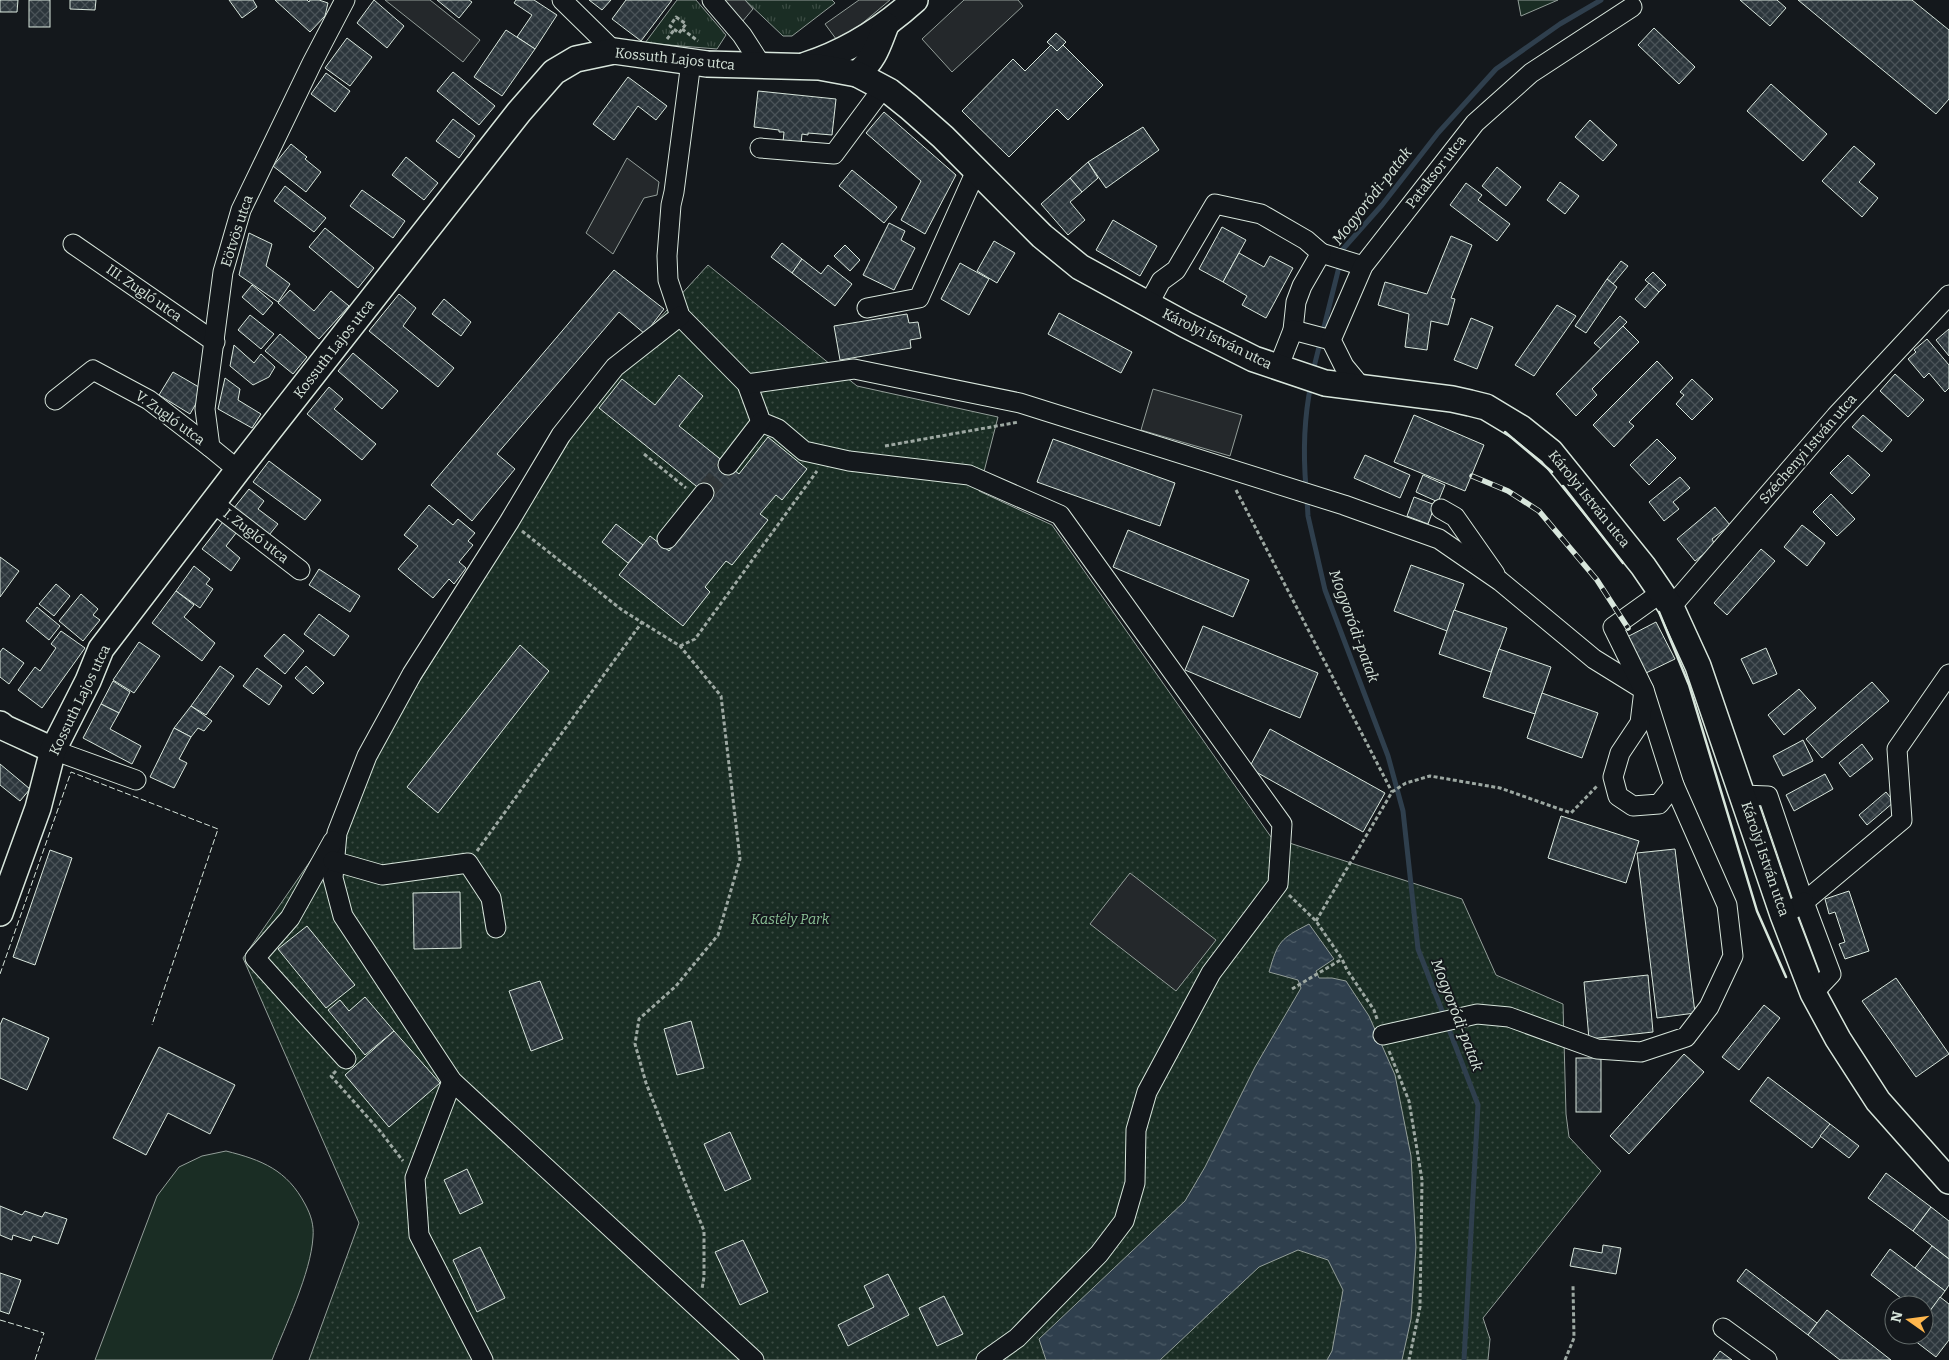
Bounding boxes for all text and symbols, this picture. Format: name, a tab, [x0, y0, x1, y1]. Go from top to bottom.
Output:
street label: Kossuth Lajos utca	[614, 44, 736, 74]
street label: Pataksor utca	[1402, 132, 1470, 212]
water label: Mogyoródi-patak	[1328, 143, 1416, 248]
street label: Eötvös utca	[217, 193, 257, 269]
street label: III. Zugló utca	[103, 261, 185, 325]
street label: Kossuth Lajos utca	[290, 296, 378, 402]
street label: Károlyi István utca	[1159, 305, 1275, 373]
street label: V. Zugló utca	[132, 387, 208, 449]
street label: Széchenyi István utca	[1756, 390, 1860, 507]
street label: Károlyi István utca	[1545, 447, 1634, 551]
street label: I. Zugló utca	[220, 505, 292, 567]
water label: Mogyoródi-patak	[1325, 567, 1383, 686]
street label: Kossuth Lajos utca	[46, 642, 114, 758]
street label: Károlyi István utca	[1737, 800, 1793, 919]
park label: Kastély Park	[751, 911, 830, 928]
water label: Mogyoródi-patak	[1427, 957, 1487, 1074]
north arrow	[1884, 1295, 1934, 1345]
text: N	[1887, 1309, 1906, 1324]

